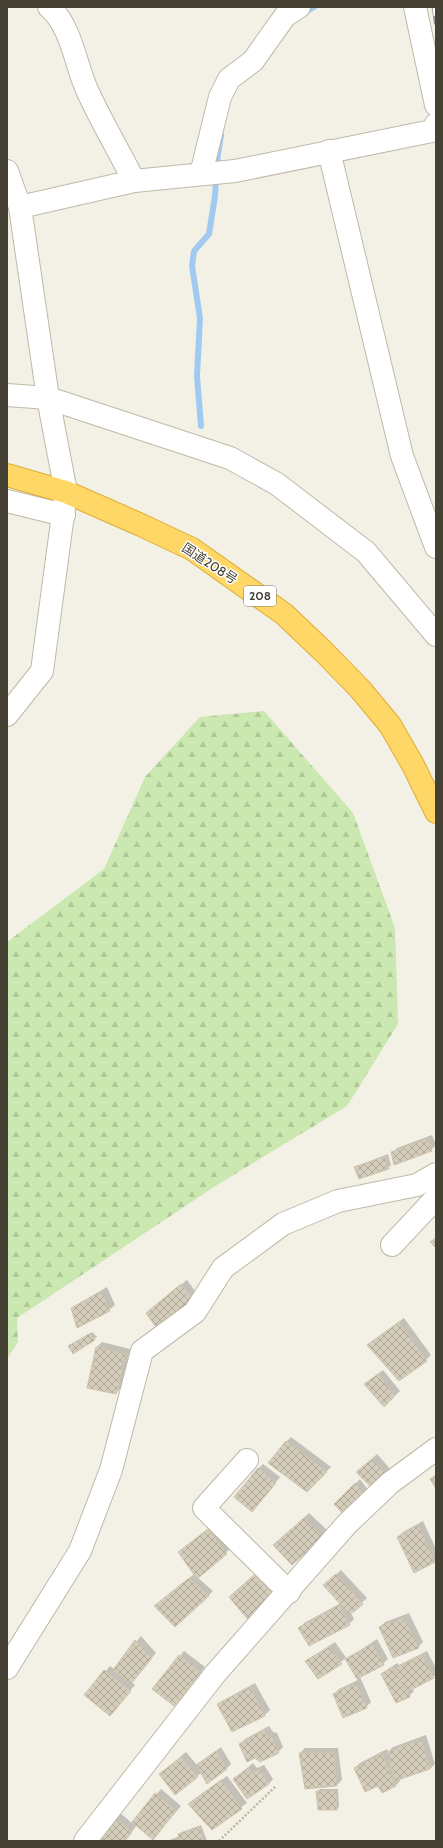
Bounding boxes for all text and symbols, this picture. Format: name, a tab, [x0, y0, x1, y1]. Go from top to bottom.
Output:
street label: 国道208号	[179, 539, 241, 587]
road number: 208	[244, 586, 276, 606]

